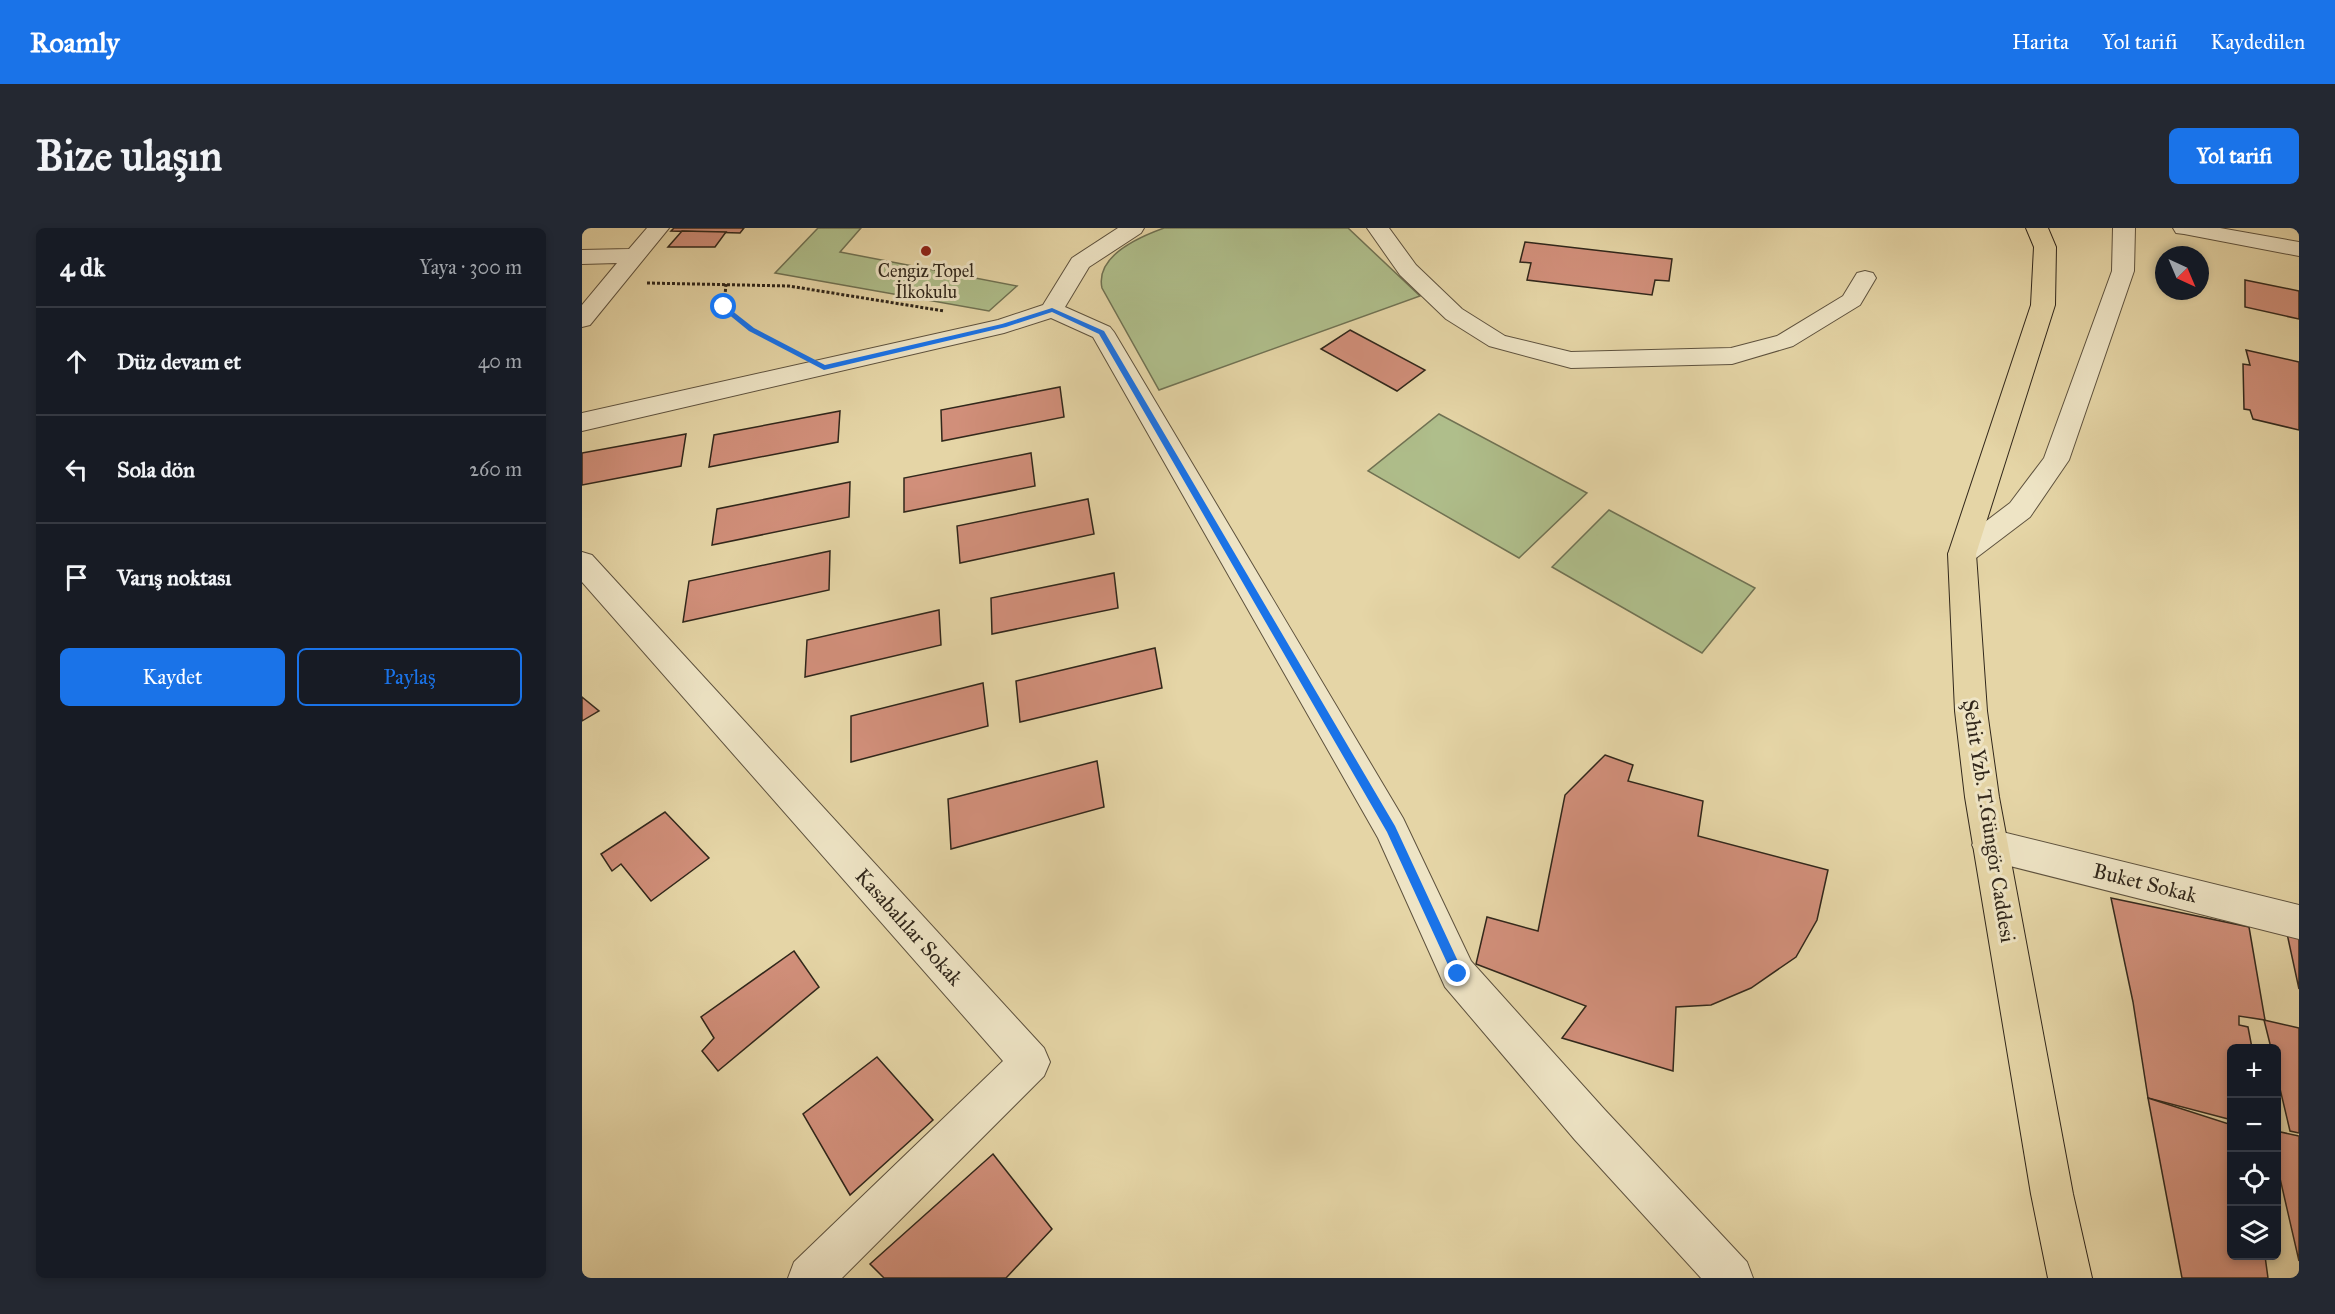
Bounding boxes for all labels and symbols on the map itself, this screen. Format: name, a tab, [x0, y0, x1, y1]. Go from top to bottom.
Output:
marker: Cengiz Topel İlkokulu	[919, 244, 933, 258]
north arrow	[2155, 246, 2209, 300]
place label: Cengiz Topel İlkokulu	[878, 260, 974, 303]
route start	[710, 293, 736, 319]
street label: Şehit Yzb. T.Güngör Caddesi	[1957, 698, 2021, 945]
street label: Buket Sokak	[2090, 858, 2200, 909]
street label: Kasabalılar Sokak	[850, 863, 969, 991]
route end	[1444, 960, 1470, 986]

